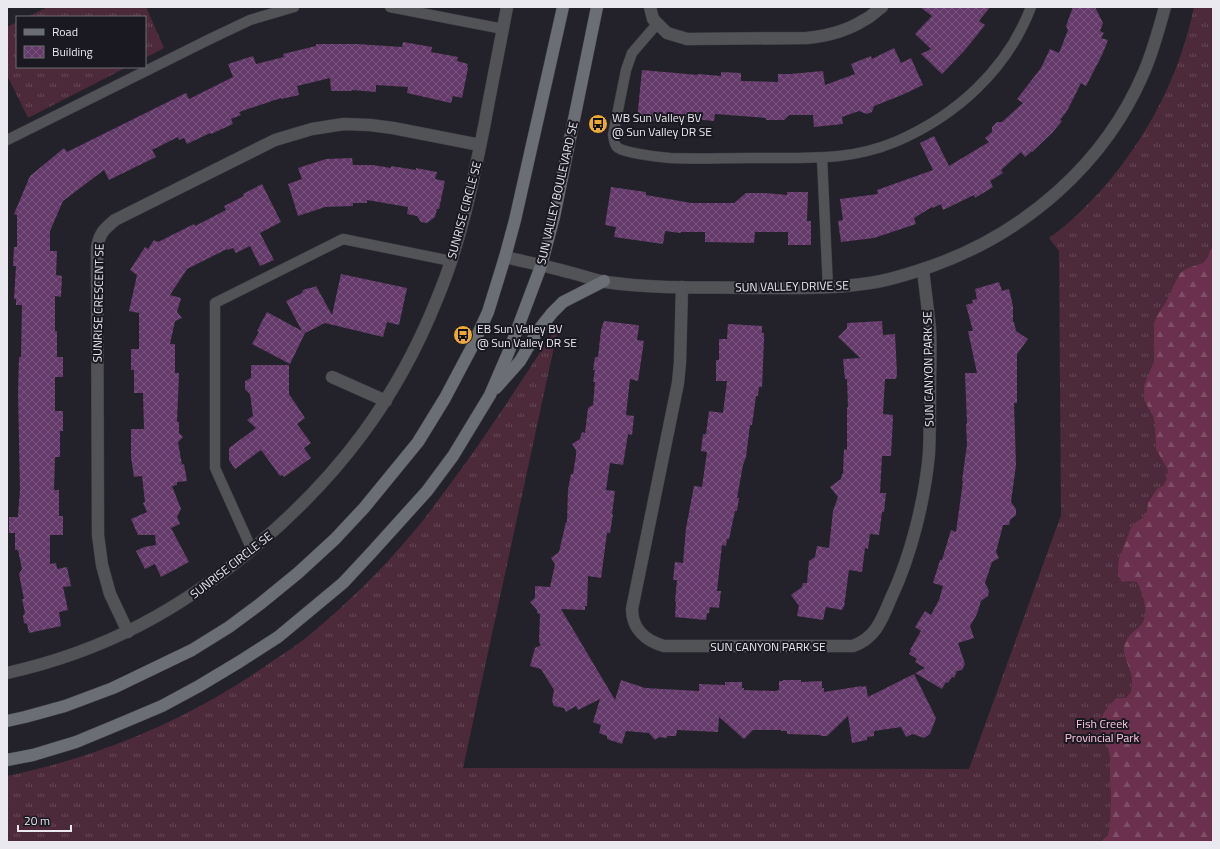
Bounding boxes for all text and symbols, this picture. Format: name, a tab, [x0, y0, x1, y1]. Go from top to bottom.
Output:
legend	[16, 16, 146, 68]
text: Road	[52, 22, 78, 41]
text: Building	[52, 42, 93, 61]
place label: WB Sun Valley BV @ Sun Valley DR SE	[612, 108, 712, 141]
bus stop icon: WB Sun Valley BV @ Sun Valley DR SE	[587, 113, 609, 135]
street label: SUN VALLEY BOULEVARD SE	[531, 119, 583, 266]
street label: SUNRISE CIRCLE SE	[442, 159, 486, 261]
street label: SUNRISE CRESCENT SE	[87, 243, 109, 363]
street label: SUN VALLEY DRIVE SE	[735, 276, 849, 296]
street label: SUN CANYON PARK SE	[917, 311, 939, 427]
place label: EB Sun Valley BV @ Sun Valley DR SE	[477, 319, 577, 352]
bus stop icon: EB Sun Valley BV @ Sun Valley DR SE	[452, 324, 474, 346]
street label: SUNRISE CIRCLE SE	[186, 527, 277, 603]
street label: SUN CANYON PARK SE	[710, 637, 826, 656]
park label: Fish Creek Provincial Park	[1065, 714, 1139, 747]
scale bar	[18, 807, 71, 833]
text: 20 m	[24, 811, 50, 830]

